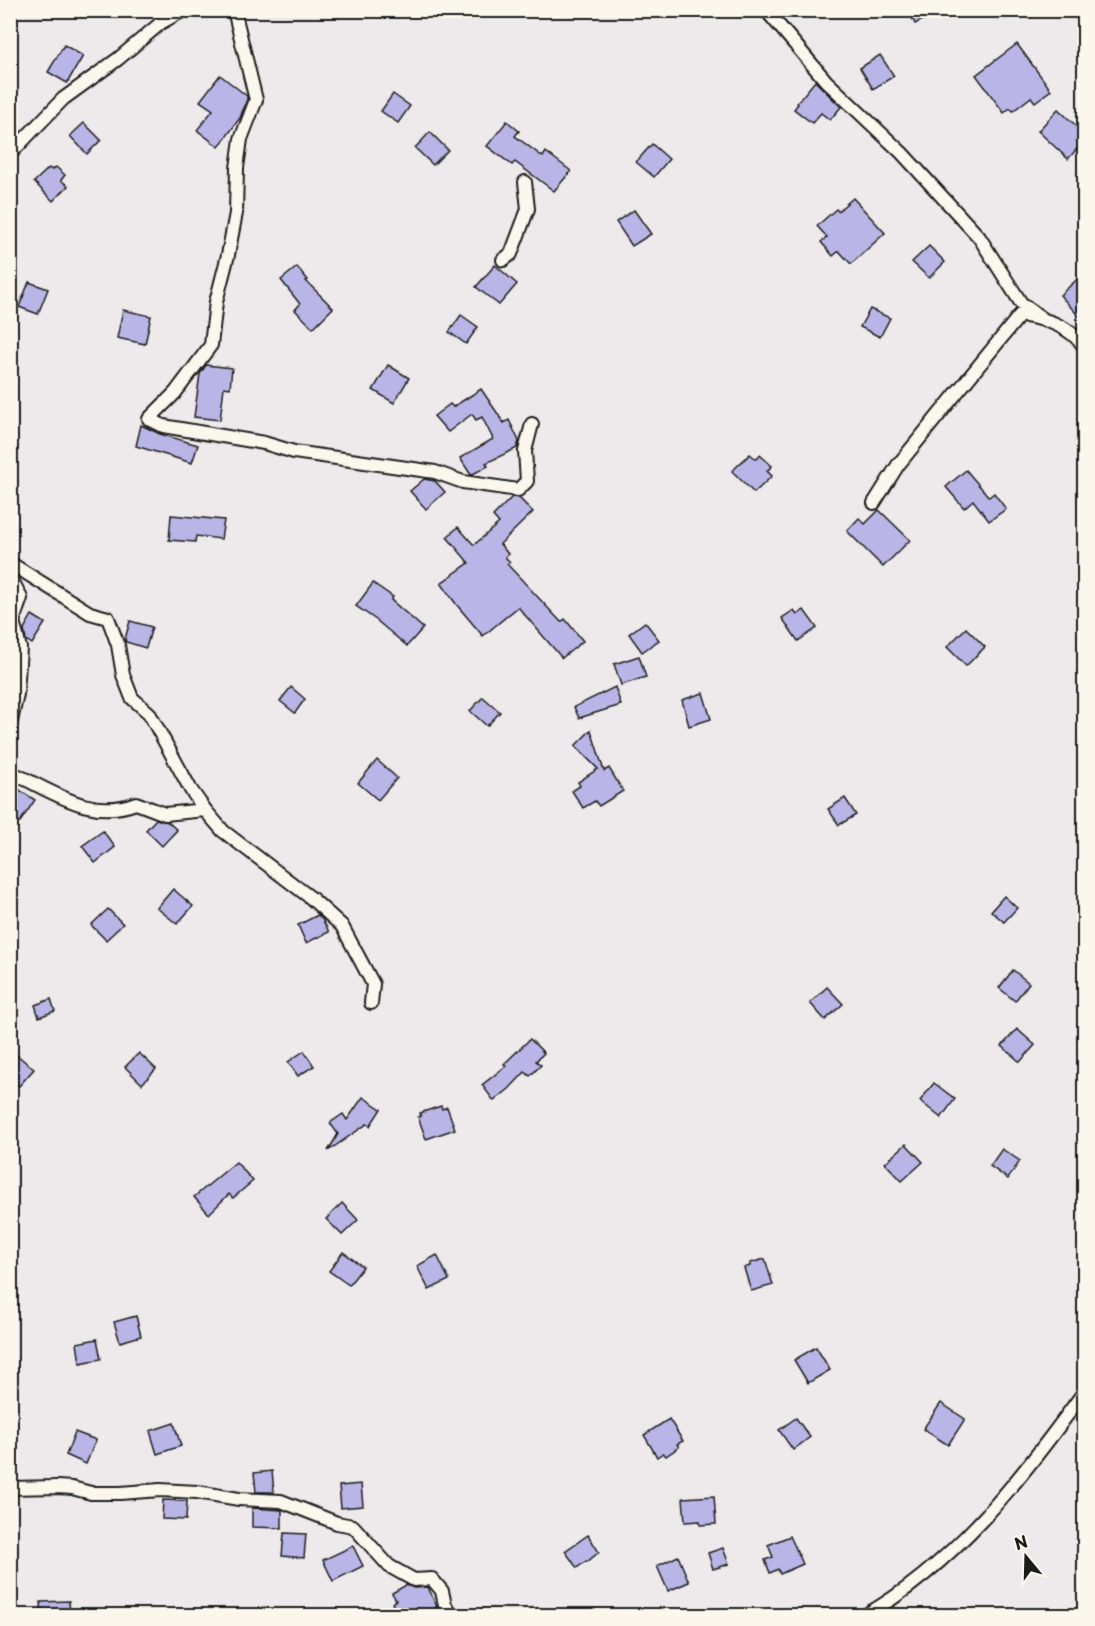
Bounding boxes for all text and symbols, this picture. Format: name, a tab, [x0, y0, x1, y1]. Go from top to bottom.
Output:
north arrow	[996, 1527, 1056, 1587]
text: N	[1011, 1528, 1031, 1555]

